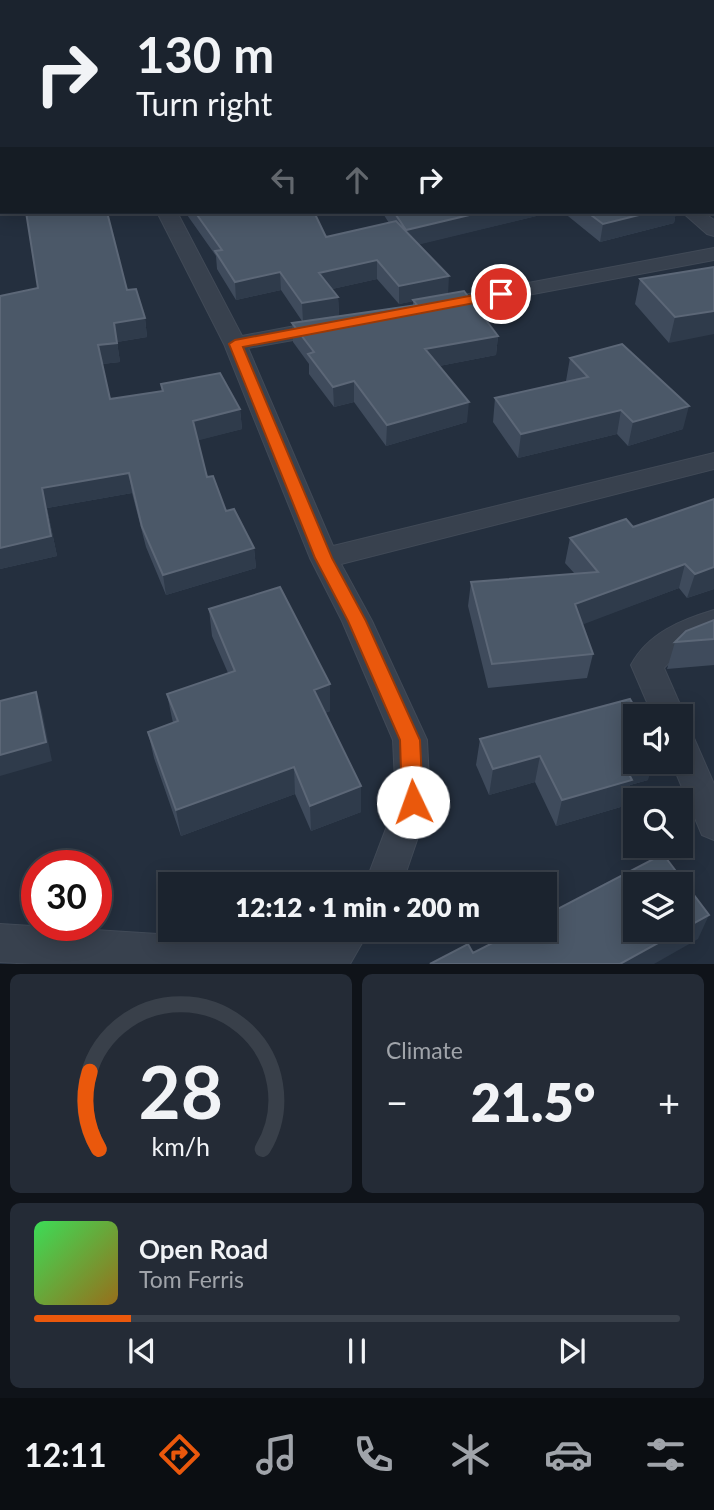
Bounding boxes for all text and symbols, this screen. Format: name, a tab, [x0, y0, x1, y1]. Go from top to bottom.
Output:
text: 130 m	[136, 25, 274, 83]
icon: right	[21, 28, 112, 119]
text: Turn right	[136, 84, 272, 123]
icon: left	[265, 161, 303, 199]
icon: ahead	[338, 161, 376, 199]
icon: right	[411, 161, 449, 199]
pin	[471, 264, 531, 324]
icon: arrive	[482, 275, 520, 313]
map controls	[623, 704, 693, 942]
button: sound	[623, 704, 693, 774]
position arrow	[376, 765, 450, 839]
button: search	[623, 788, 693, 858]
speed limit sign: 30	[21, 850, 112, 941]
button: layers	[623, 872, 693, 942]
text: 12:12 · 1 min · 200 m	[235, 891, 480, 923]
text: Climate	[386, 1036, 463, 1064]
text: 28	[139, 1048, 223, 1136]
text: 21.5°	[471, 1071, 595, 1133]
text: −	[386, 1079, 408, 1125]
text: +	[658, 1079, 680, 1125]
text: km/h	[152, 1131, 210, 1161]
text: Open Road	[139, 1233, 268, 1265]
text: Tom Ferris	[139, 1265, 244, 1293]
icon: previous	[123, 1332, 161, 1370]
icon: pause	[338, 1332, 376, 1370]
icon: next	[553, 1332, 591, 1370]
icon: directions	[155, 1430, 204, 1479]
icon: music	[252, 1430, 301, 1479]
icon: phone	[349, 1430, 398, 1479]
icon: climate	[446, 1430, 495, 1479]
icon: car	[544, 1430, 593, 1479]
icon: filters	[641, 1430, 690, 1479]
text: 12:11	[24, 1435, 107, 1474]

